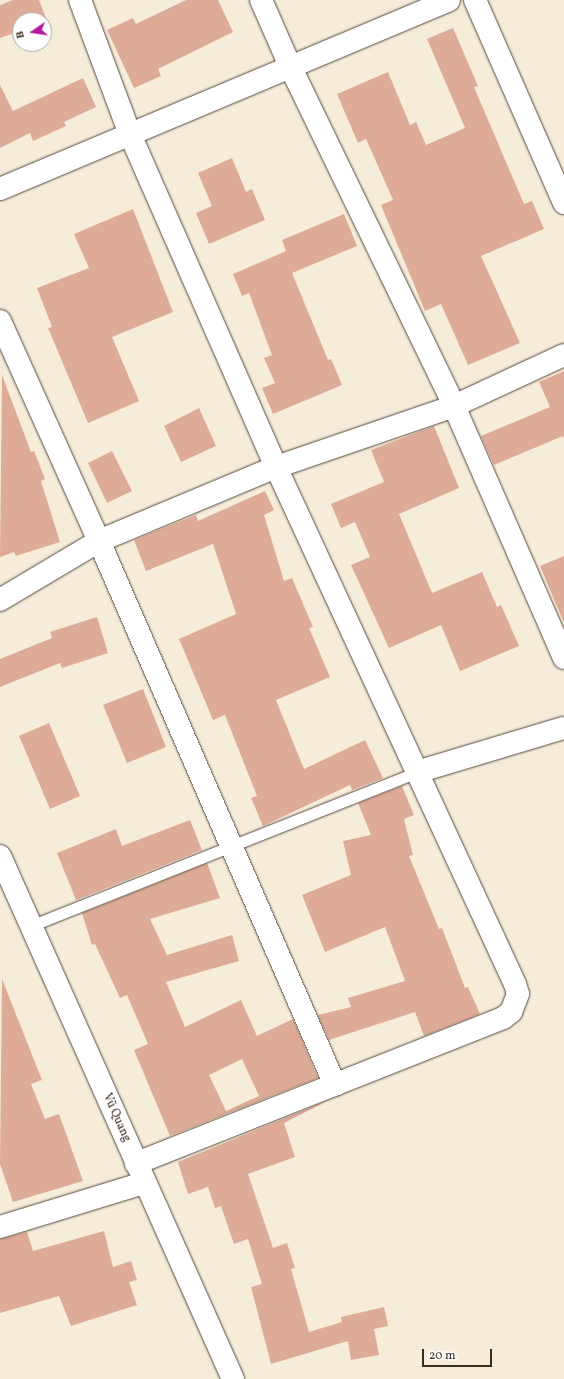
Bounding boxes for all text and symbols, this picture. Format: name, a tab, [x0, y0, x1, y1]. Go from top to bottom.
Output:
north arrow	[12, 12, 52, 52]
text: B	[13, 29, 29, 40]
street label: Vũ Quang	[99, 1091, 133, 1145]
scale bar	[424, 1341, 494, 1367]
text: 20 m	[429, 1348, 456, 1364]

